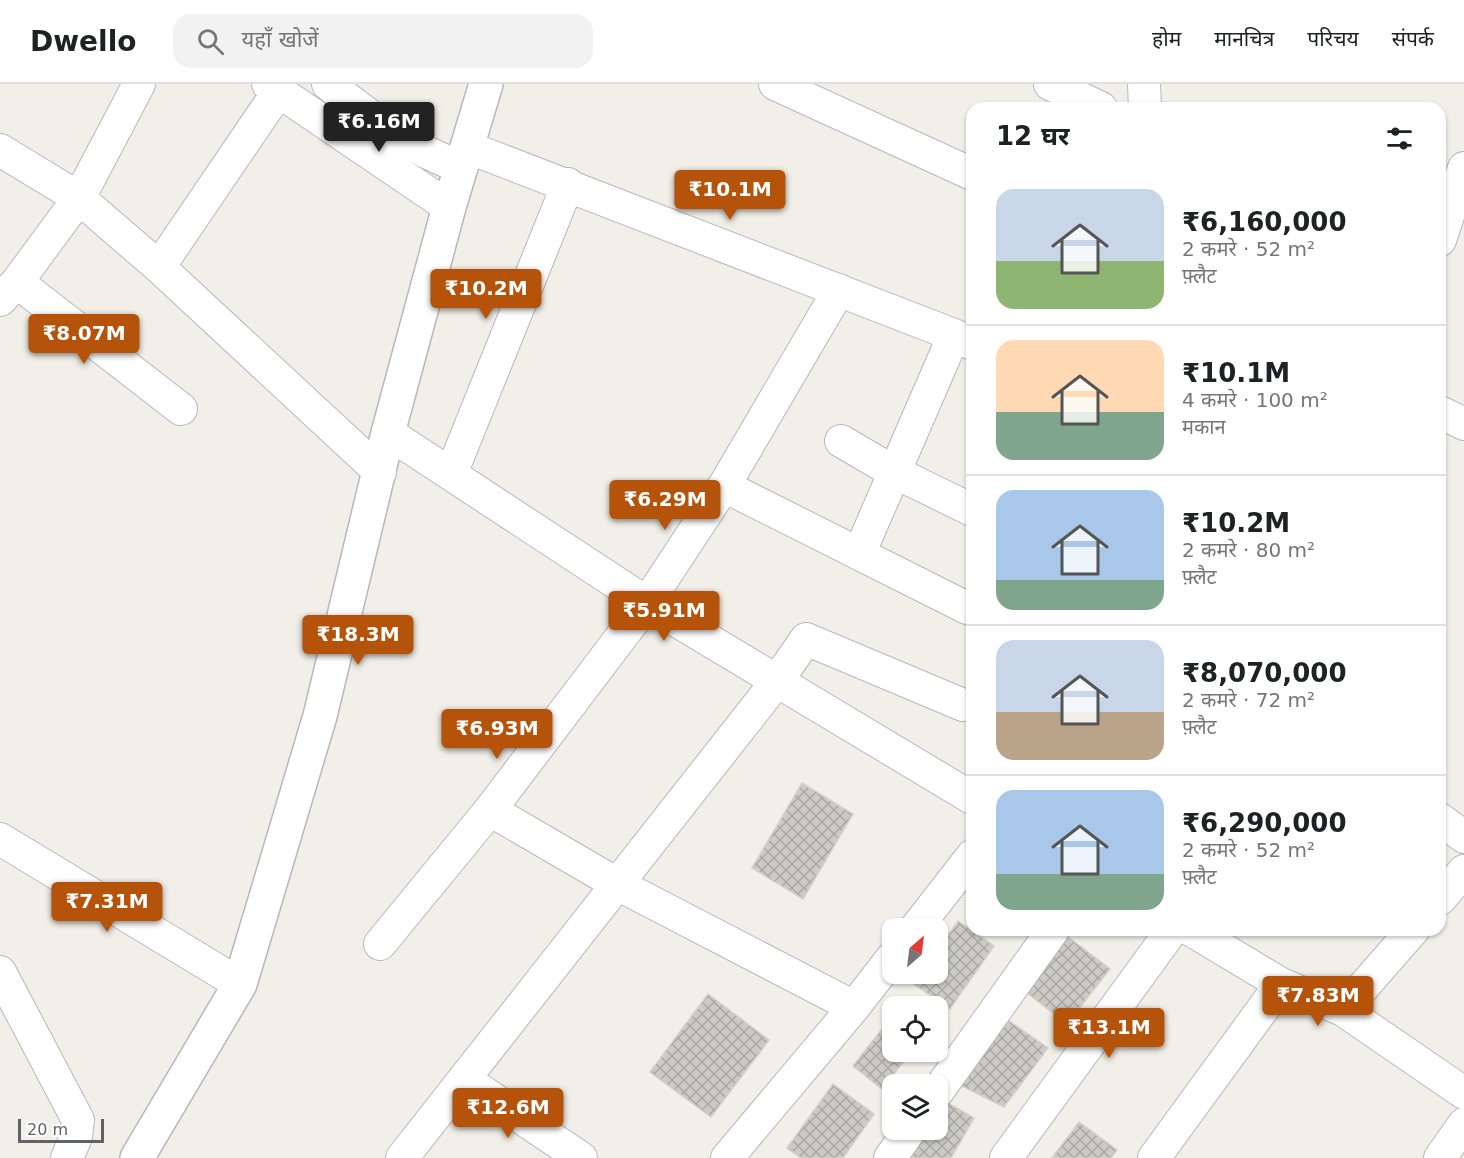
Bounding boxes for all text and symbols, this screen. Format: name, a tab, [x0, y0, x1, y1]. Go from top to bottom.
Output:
search box	[173, 14, 593, 68]
text: Dwello	[30, 25, 137, 58]
icon: search	[194, 25, 227, 58]
text: यहाँ खोजें	[242, 27, 319, 52]
text: होम	[1152, 27, 1181, 51]
text: मानचित्र	[1214, 27, 1274, 51]
text: परिचय	[1307, 27, 1359, 51]
text: संपर्क	[1392, 27, 1434, 51]
pin: ₹6.16M	[330, 102, 428, 153]
text: ₹6.16M	[337, 109, 421, 133]
text: 12 घर	[996, 121, 1070, 151]
icon: filters	[1383, 122, 1416, 155]
pin: ₹10.1M	[681, 170, 779, 221]
text: ₹10.1M	[688, 177, 772, 201]
text: ₹6,160,000	[1182, 207, 1346, 237]
icon: home	[1044, 213, 1116, 285]
text: 2 कमरे · 52 m²	[1182, 237, 1315, 261]
text: फ़्लैट	[1182, 264, 1217, 288]
pin: ₹10.2M	[437, 269, 535, 320]
text: ₹10.2M	[444, 276, 528, 300]
pin: ₹8.07M	[35, 314, 133, 365]
text: ₹8.07M	[42, 321, 126, 345]
text: ₹10.1M	[1182, 358, 1290, 388]
icon: home	[1044, 364, 1116, 436]
text: 4 कमरे · 100 m²	[1182, 388, 1328, 412]
text: मकान	[1182, 415, 1226, 439]
pin: ₹6.29M	[616, 480, 714, 531]
text: ₹6.29M	[623, 487, 707, 511]
text: ₹10.2M	[1182, 508, 1290, 538]
icon: home	[1044, 514, 1116, 586]
text: 2 कमरे · 80 m²	[1182, 538, 1315, 562]
text: फ़्लैट	[1182, 565, 1217, 589]
pin: ₹5.91M	[615, 591, 713, 642]
text: ₹5.91M	[622, 598, 706, 622]
pin: ₹18.3M	[309, 615, 407, 666]
text: ₹18.3M	[316, 622, 400, 646]
text: ₹8,070,000	[1182, 658, 1346, 688]
icon: home	[1044, 664, 1116, 736]
text: 2 कमरे · 72 m²	[1182, 688, 1315, 712]
pin: ₹6.93M	[448, 709, 546, 760]
text: फ़्लैट	[1182, 715, 1217, 739]
text: ₹6.93M	[455, 716, 539, 740]
text: ₹6,290,000	[1182, 808, 1346, 838]
icon: home	[1044, 814, 1116, 886]
text: 2 कमरे · 52 m²	[1182, 838, 1315, 862]
text: फ़्लैट	[1182, 865, 1217, 889]
pin: ₹7.31M	[58, 882, 156, 933]
text: ₹7.31M	[65, 889, 149, 913]
north arrow	[882, 918, 948, 984]
map controls	[882, 918, 948, 1140]
pin: ₹7.83M	[1269, 976, 1367, 1027]
text: ₹7.83M	[1276, 983, 1360, 1007]
button: locate	[882, 996, 948, 1062]
pin: ₹13.1M	[1060, 1008, 1158, 1059]
text: ₹13.1M	[1067, 1015, 1151, 1039]
button: layers	[882, 1074, 948, 1140]
pin: ₹12.6M	[459, 1088, 557, 1139]
text: ₹12.6M	[466, 1095, 550, 1119]
scale bar	[18, 1116, 104, 1144]
text: 20 m	[27, 1120, 68, 1139]

